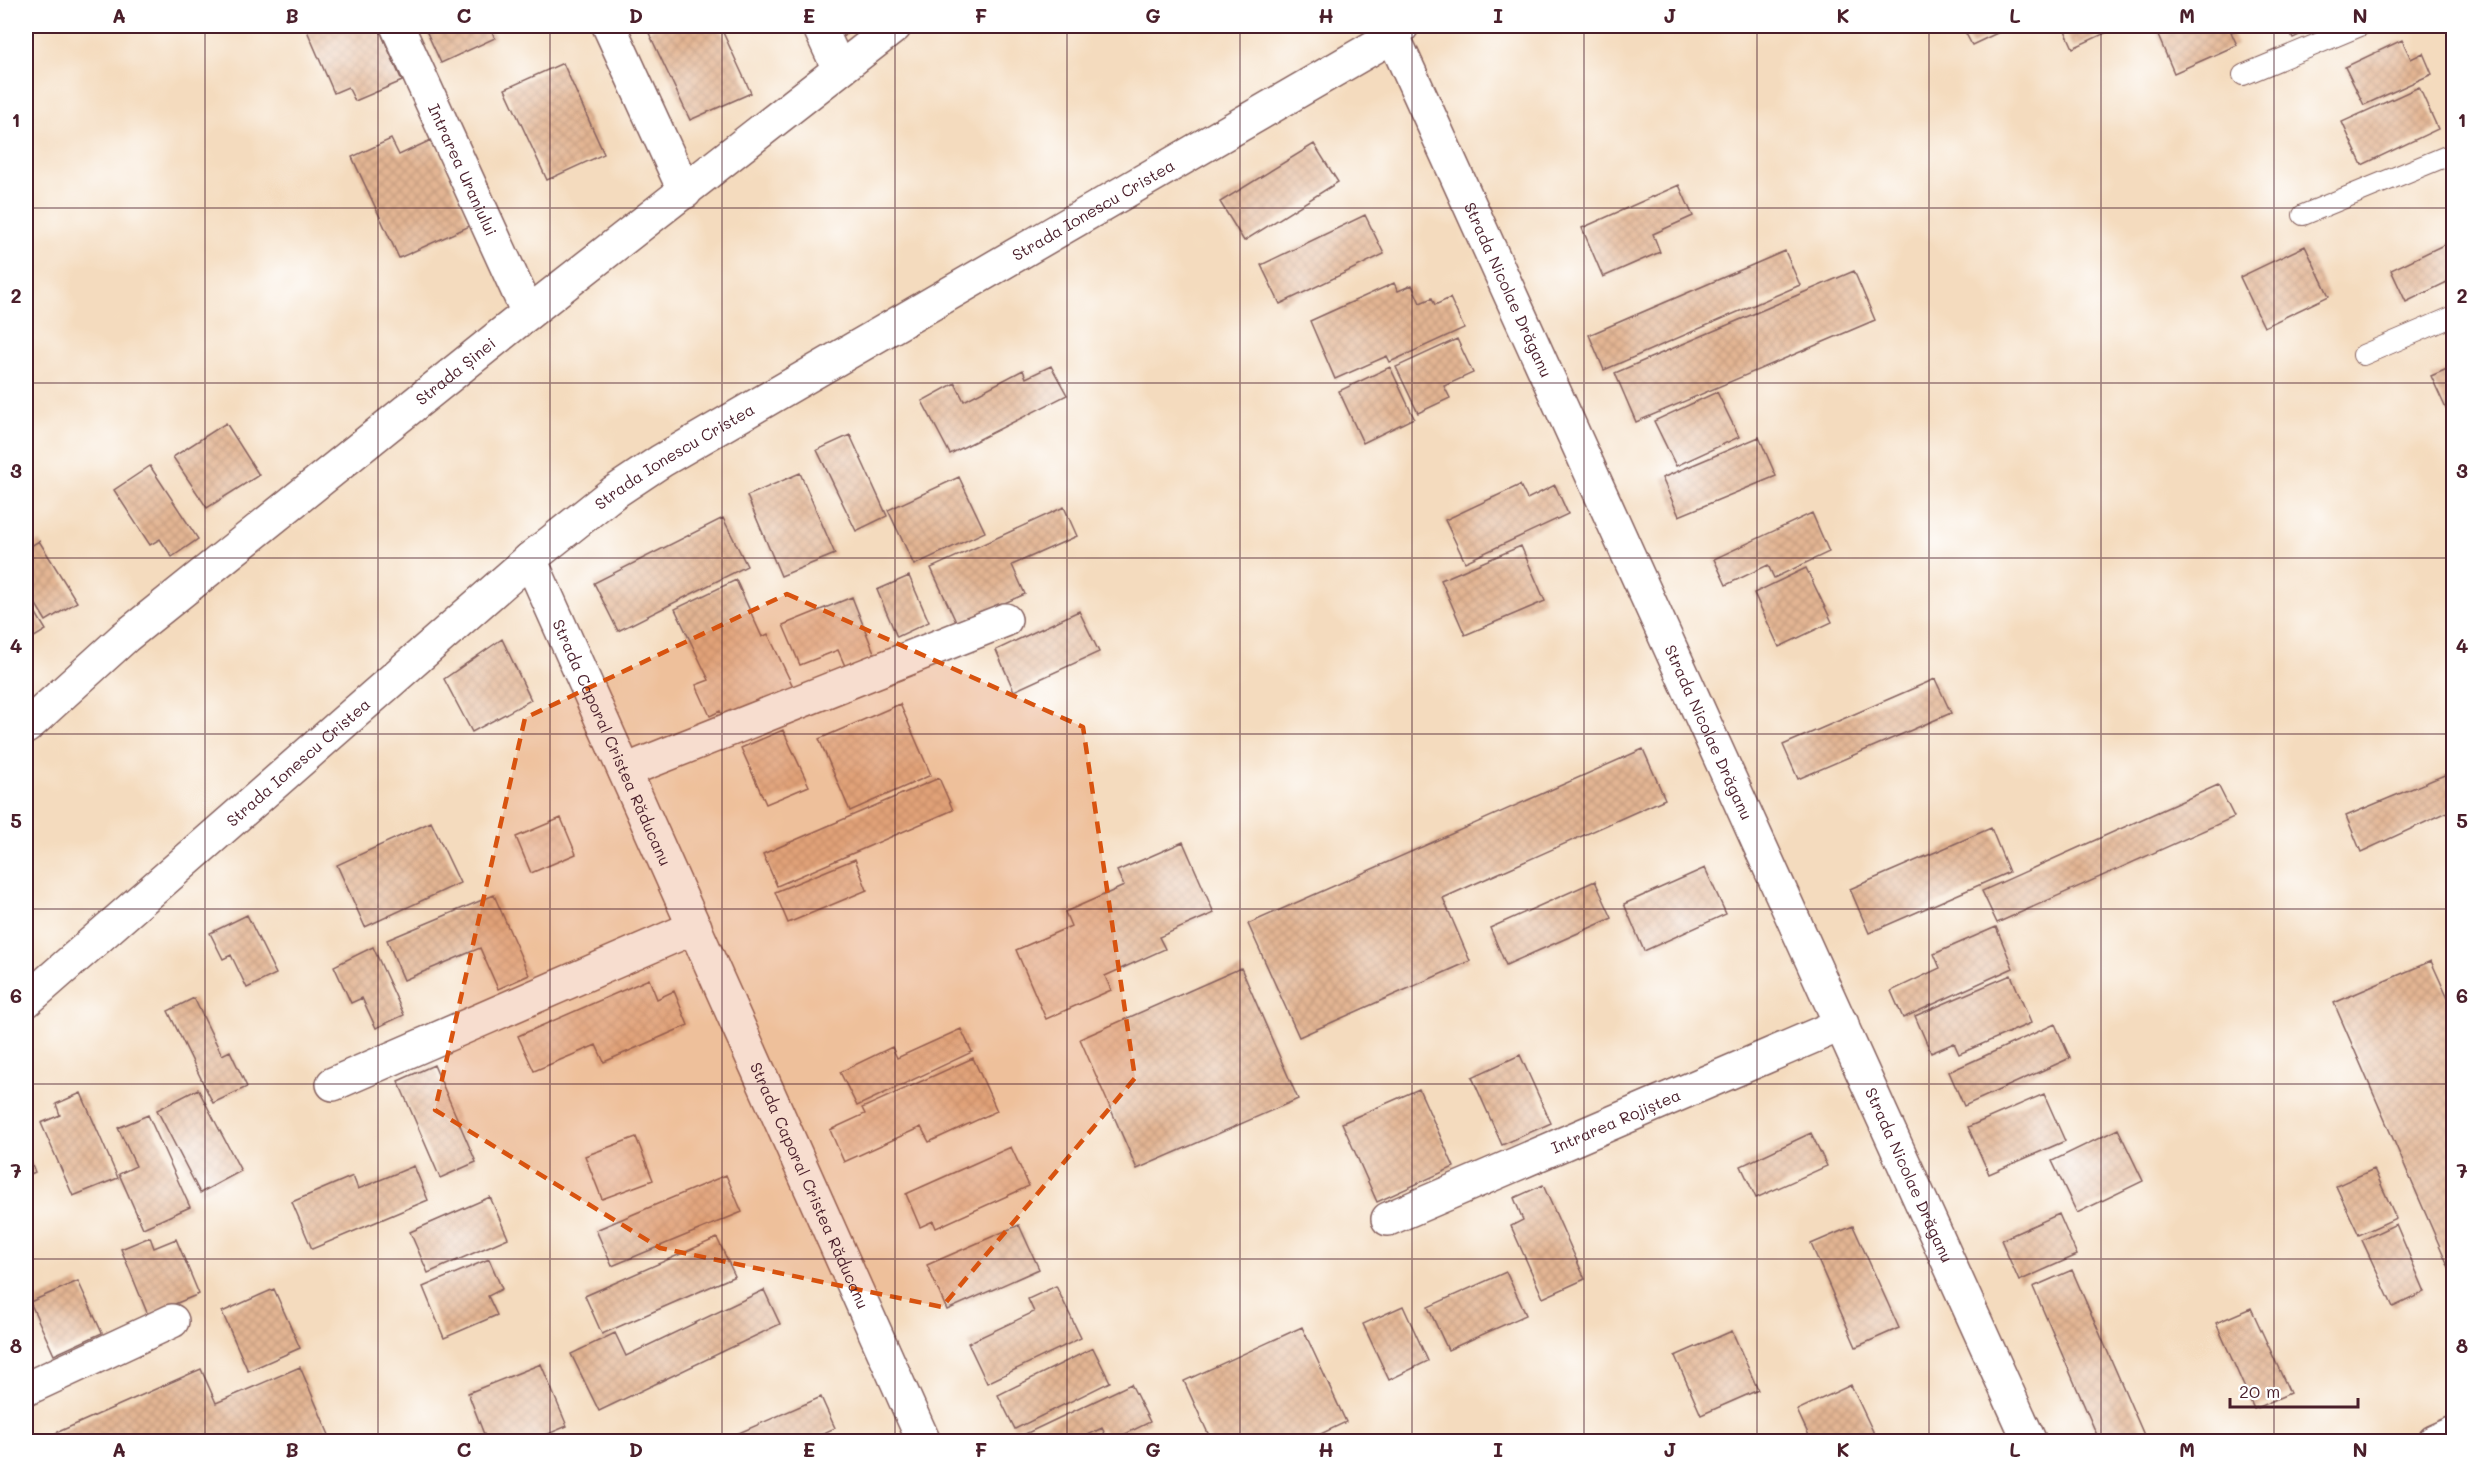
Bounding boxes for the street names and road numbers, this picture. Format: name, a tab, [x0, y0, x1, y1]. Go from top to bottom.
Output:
street label: Intrarea Uraniului	[424, 100, 502, 239]
street label: Strada Ionescu Cristea	[1008, 154, 1178, 265]
street label: Strada Nicolae Drăganu	[1460, 199, 1557, 380]
street label: Strada Șinei	[411, 332, 500, 409]
street label: Strada Ionescu Cristea	[590, 398, 758, 514]
street label: Strada Caporal Cristea Răducanu	[548, 616, 676, 869]
street label: Strada Nicolae Drăganu	[1660, 641, 1758, 823]
street label: Strada Ionescu Cristea	[221, 693, 374, 831]
street label: Strada Caporal Cristea Răducanu	[746, 1059, 874, 1312]
street label: Intrarea Rojiștea	[1548, 1084, 1684, 1158]
street label: Strada Nicolae Drăganu	[1861, 1084, 1958, 1266]

